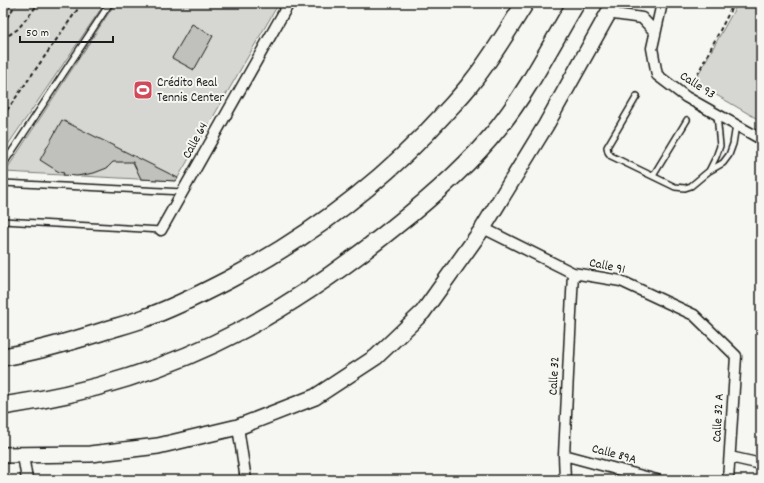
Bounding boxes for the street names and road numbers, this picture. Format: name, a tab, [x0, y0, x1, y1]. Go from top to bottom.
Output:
street label: Calle 93	[675, 67, 719, 105]
street label: Calle 64	[178, 119, 214, 163]
street label: Calle 91	[587, 254, 627, 280]
street label: Calle 32	[544, 356, 566, 396]
street label: Calle 32 A	[708, 393, 730, 443]
street label: Calle 89A	[589, 440, 639, 470]

